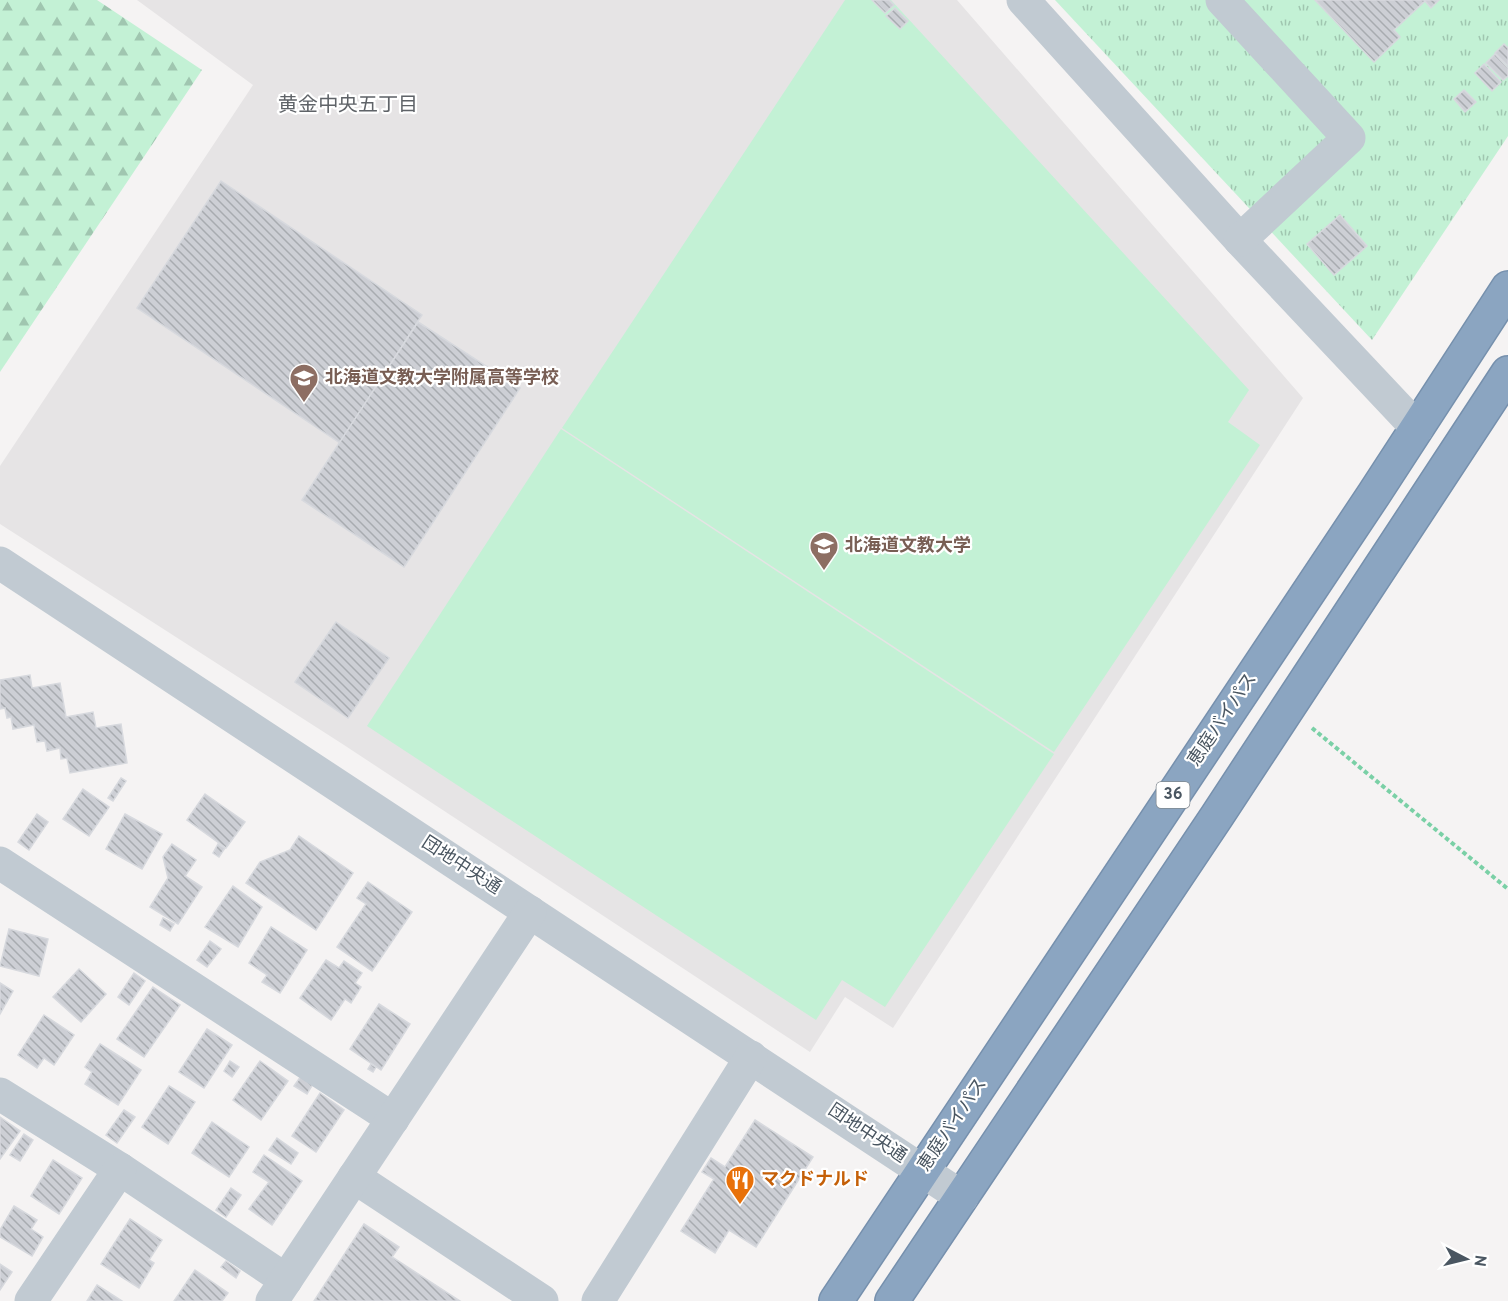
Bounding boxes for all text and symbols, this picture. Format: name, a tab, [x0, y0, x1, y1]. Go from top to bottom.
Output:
district label: 黄金中央五丁目	[278, 93, 418, 119]
school or university icon: 北海道文教大学附属高等学校	[288, 362, 320, 404]
place label: 北海道文教大学附属高等学校	[325, 367, 559, 390]
school or university icon: 北海道文教大学	[808, 530, 840, 572]
place label: 北海道文教大学	[845, 535, 971, 558]
street label: 恵庭バイパス	[1183, 669, 1263, 771]
road number: 36	[1156, 782, 1190, 808]
street label: 団地中央通	[417, 832, 505, 900]
street label: 恵庭バイパス	[913, 1074, 993, 1176]
street label: 団地中央通	[823, 1099, 911, 1169]
restaurant icon: マクドナルド	[724, 1164, 756, 1206]
place label: マクドナルド	[761, 1169, 869, 1192]
north arrow	[1436, 1229, 1496, 1289]
text: N	[1468, 1254, 1490, 1268]

